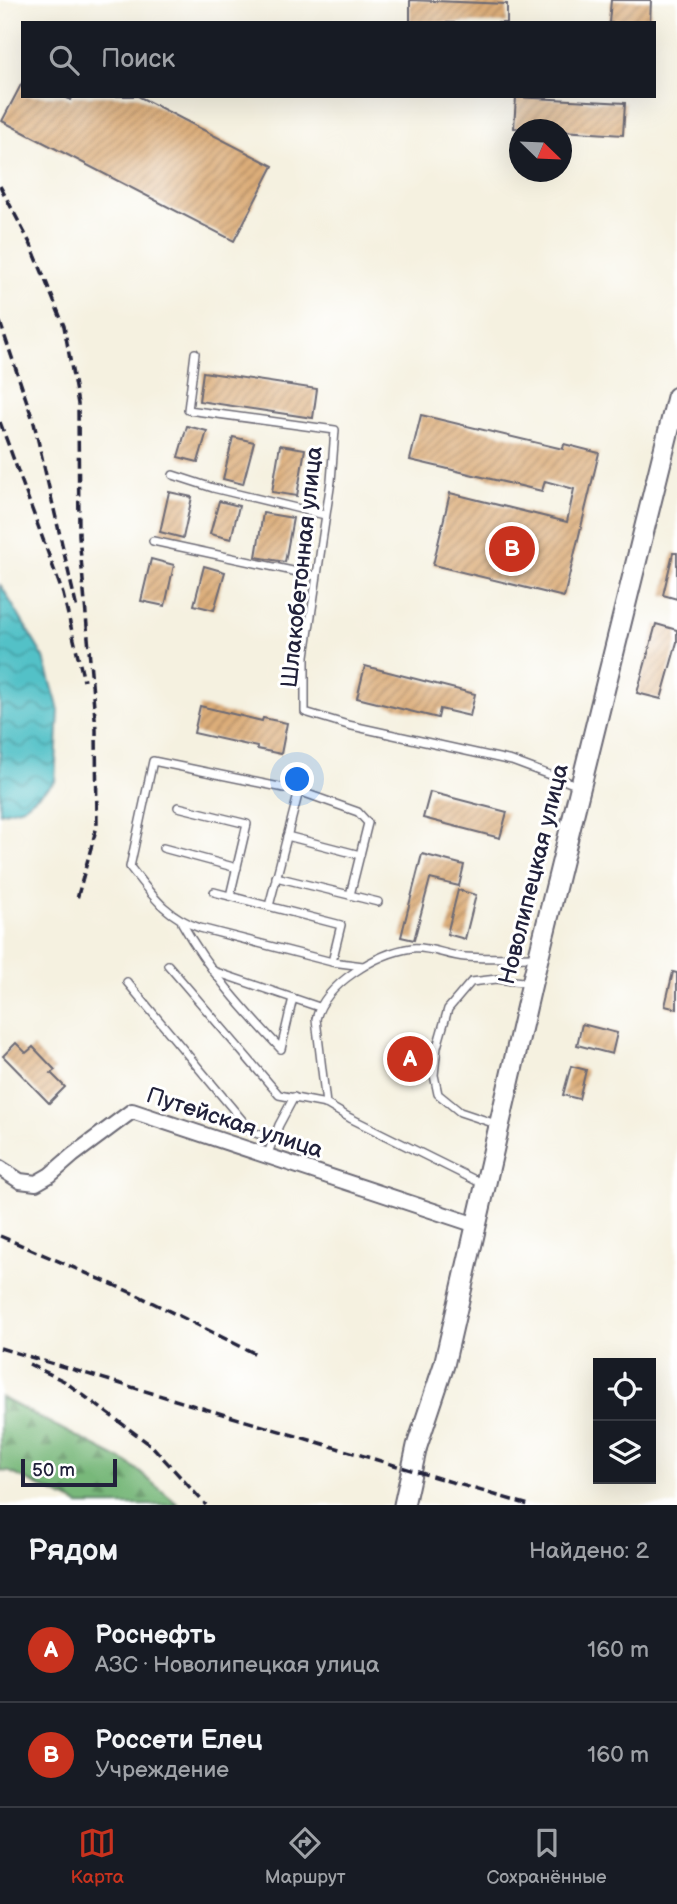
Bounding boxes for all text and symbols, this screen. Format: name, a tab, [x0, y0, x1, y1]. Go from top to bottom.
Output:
search box	[21, 21, 656, 98]
icon: search	[45, 41, 83, 79]
text: Поиск	[101, 44, 175, 75]
north arrow	[509, 119, 572, 182]
street label: Шлакобетонная улица	[275, 445, 329, 689]
pin: B	[489, 523, 535, 575]
street label: Новолипецкая улица	[493, 761, 575, 988]
your location	[280, 762, 314, 796]
pin: A	[387, 1033, 433, 1085]
street label: Путейская улица	[143, 1081, 327, 1165]
map controls	[593, 1358, 656, 1484]
button: locate	[593, 1358, 656, 1421]
button: layers	[593, 1421, 656, 1484]
scale bar	[21, 1456, 117, 1488]
text: 50 m	[32, 1459, 75, 1482]
text: Рядом	[28, 1533, 118, 1569]
text: Найдено: 2	[529, 1537, 649, 1565]
text: Роснефть	[95, 1620, 216, 1651]
text: A	[44, 1636, 58, 1664]
text: 160 m	[587, 1636, 649, 1664]
text: АЗС · Новолипецкая улица	[95, 1651, 380, 1679]
text: Россети Елец	[95, 1725, 262, 1756]
text: B	[43, 1741, 59, 1769]
text: 160 m	[587, 1741, 649, 1769]
text: Учреждение	[95, 1756, 229, 1784]
tab: Карта	[70, 1824, 124, 1889]
tab: Маршрут	[265, 1824, 346, 1889]
tab: Сохранённые	[487, 1824, 607, 1889]

